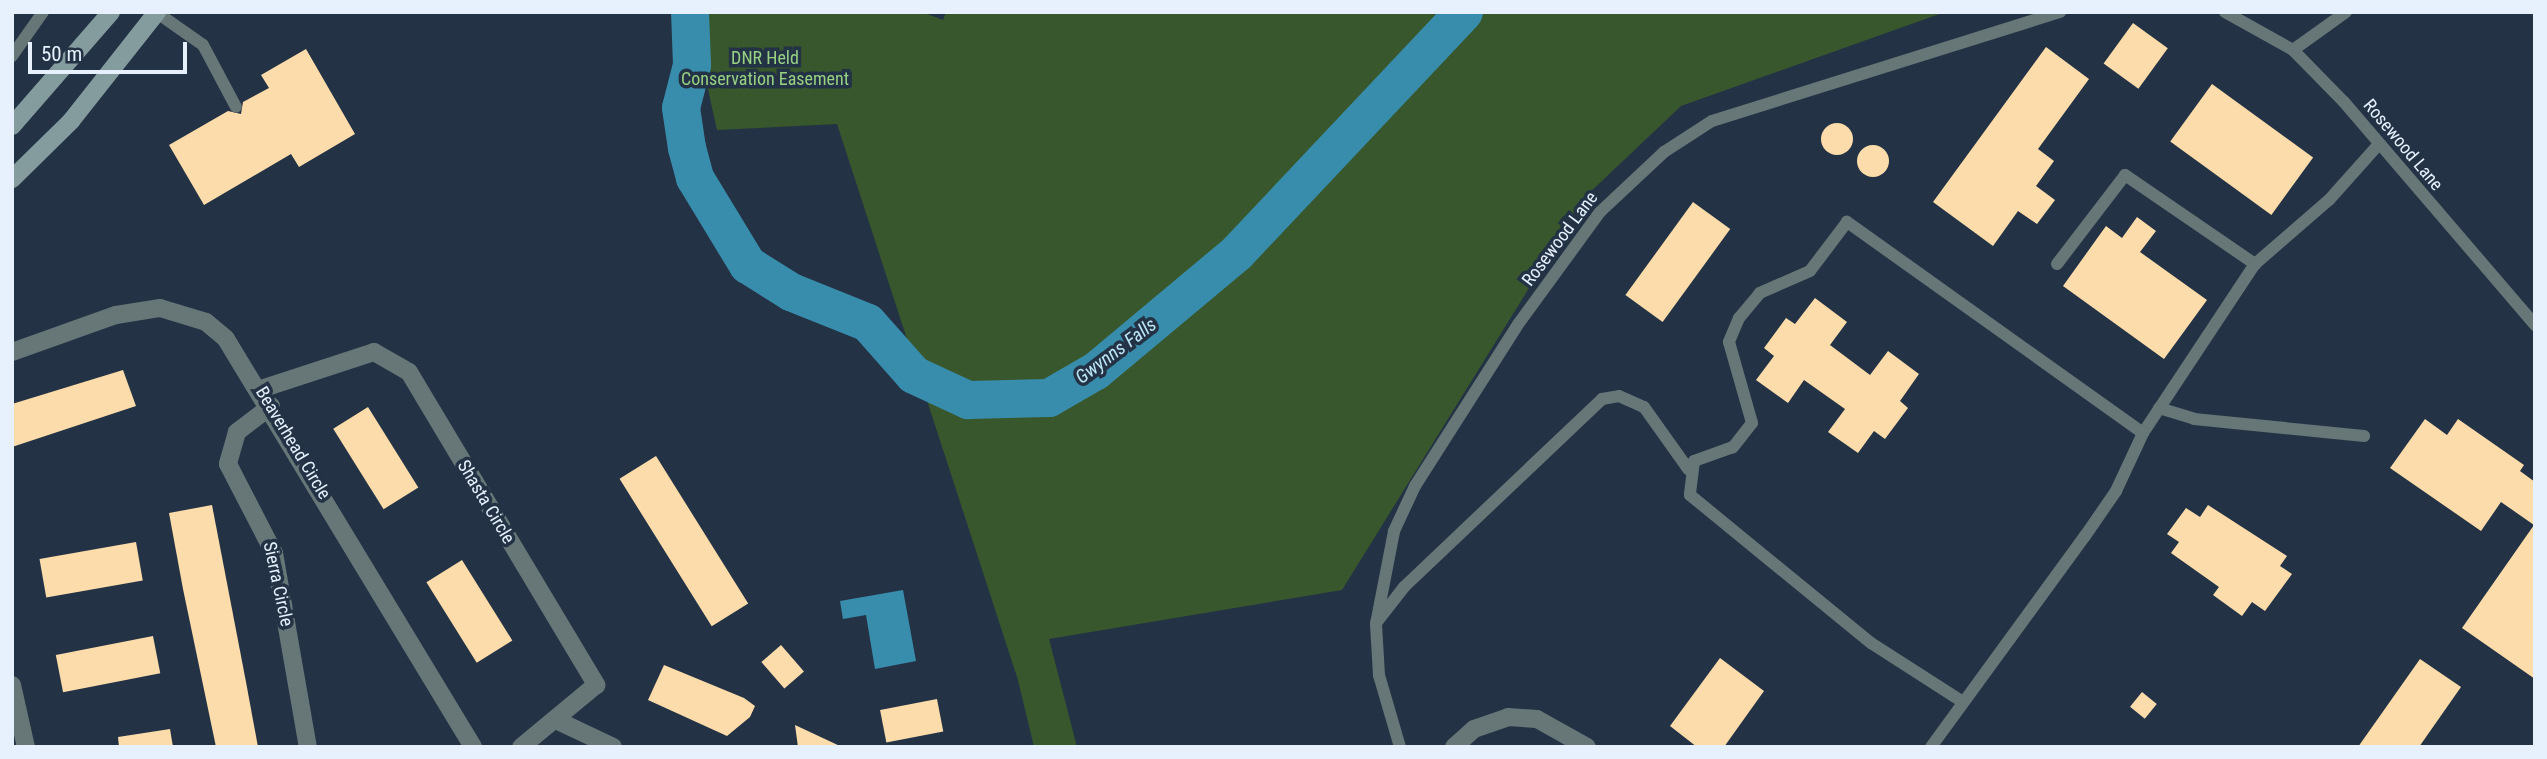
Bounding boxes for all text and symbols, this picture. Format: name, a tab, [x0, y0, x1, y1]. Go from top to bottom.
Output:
scale bar	[32, 28, 191, 72]
text: 50 m	[41, 42, 82, 66]
park label: DNR Held Conservation Easement	[681, 48, 849, 90]
street label: Rosewood Lane	[2359, 95, 2447, 195]
street label: Rosewood Lane	[1518, 188, 1602, 290]
water label: Gwynns Falls	[1071, 313, 1161, 389]
street label: Beaverhead Circle	[251, 383, 335, 503]
street label: Shasta Circle	[453, 456, 519, 548]
street label: Sierra Circle	[259, 540, 297, 628]

